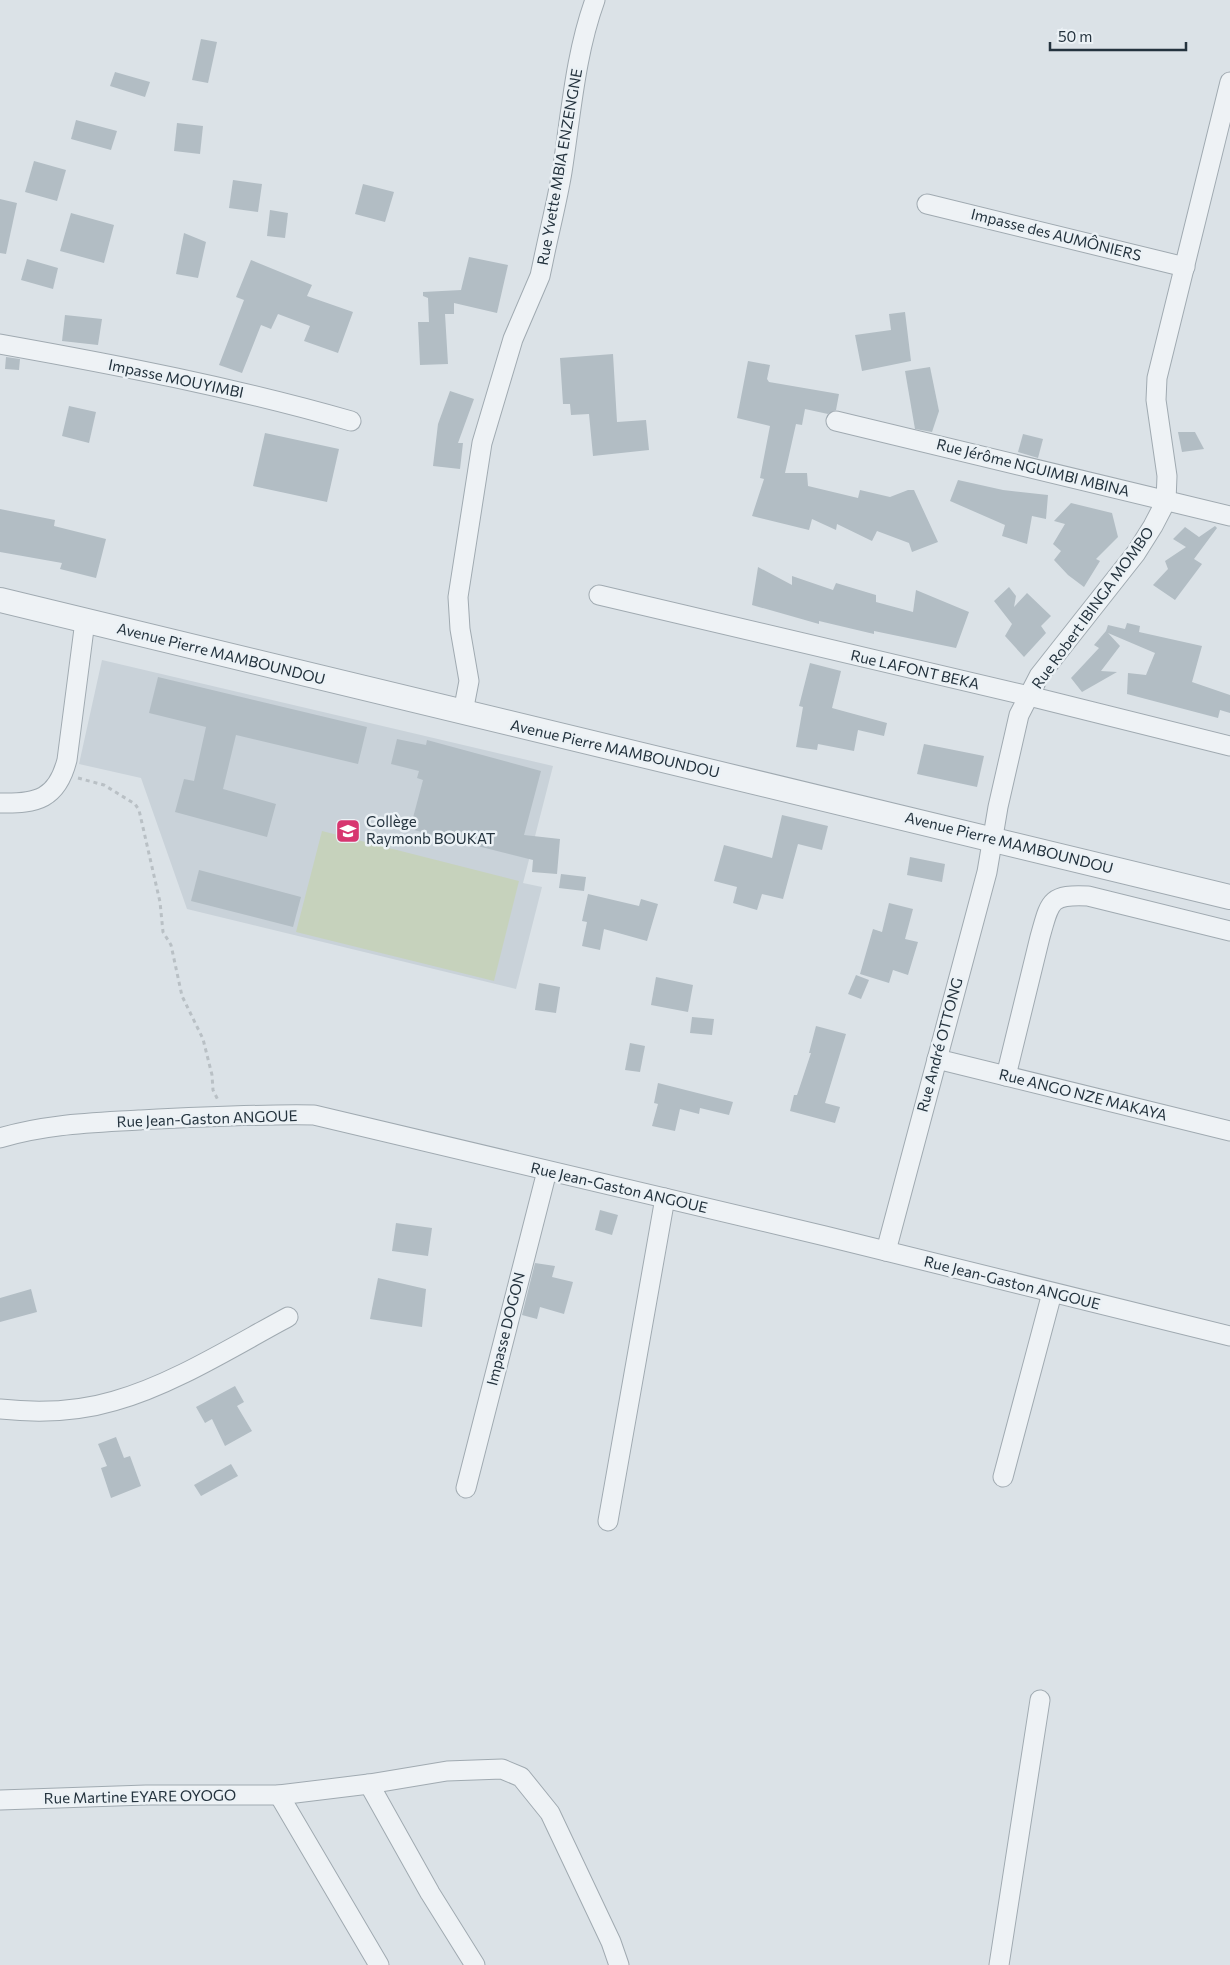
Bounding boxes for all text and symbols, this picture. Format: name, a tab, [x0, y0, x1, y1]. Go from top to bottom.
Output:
scale bar	[1050, 20, 1186, 52]
text: 50 m	[1058, 27, 1092, 45]
street label: Rue Yvette MBIA ENZENGNE	[533, 67, 585, 267]
street label: Impasse des AUMÔNIERS	[969, 203, 1144, 264]
street label: Impasse MOUYIMBI	[107, 355, 246, 401]
street label: Rue Jérôme NGUIMBI MBINA	[935, 434, 1132, 500]
street label: Rue Robert IBINGA MOMBO	[1027, 523, 1157, 692]
street label: Avenue Pierre MAMBOUNDOU	[115, 618, 327, 688]
street label: Rue LAFONT BEKA	[849, 645, 981, 693]
street label: Avenue Pierre MAMBOUNDOU	[509, 715, 722, 781]
street label: Avenue Pierre MAMBOUNDOU	[903, 807, 1115, 877]
place label: Collège Raymonb BOUKAT	[366, 812, 496, 847]
school or university icon: Collège Raymonb BOUKAT	[335, 818, 361, 844]
street label: Rue André OTTONG	[912, 976, 966, 1114]
street label: Rue ANGO NZE MAKAYA	[997, 1064, 1169, 1124]
street label: Rue Jean-Gaston ANGOUE	[116, 1106, 298, 1130]
street label: Rue Jean-Gaston ANGOUE	[529, 1158, 710, 1216]
street label: Rue Jean-Gaston ANGOUE	[922, 1251, 1102, 1313]
street label: Impasse DOGON	[482, 1270, 528, 1387]
street label: Rue Martine EYARE OYOGO	[44, 1785, 236, 1807]

